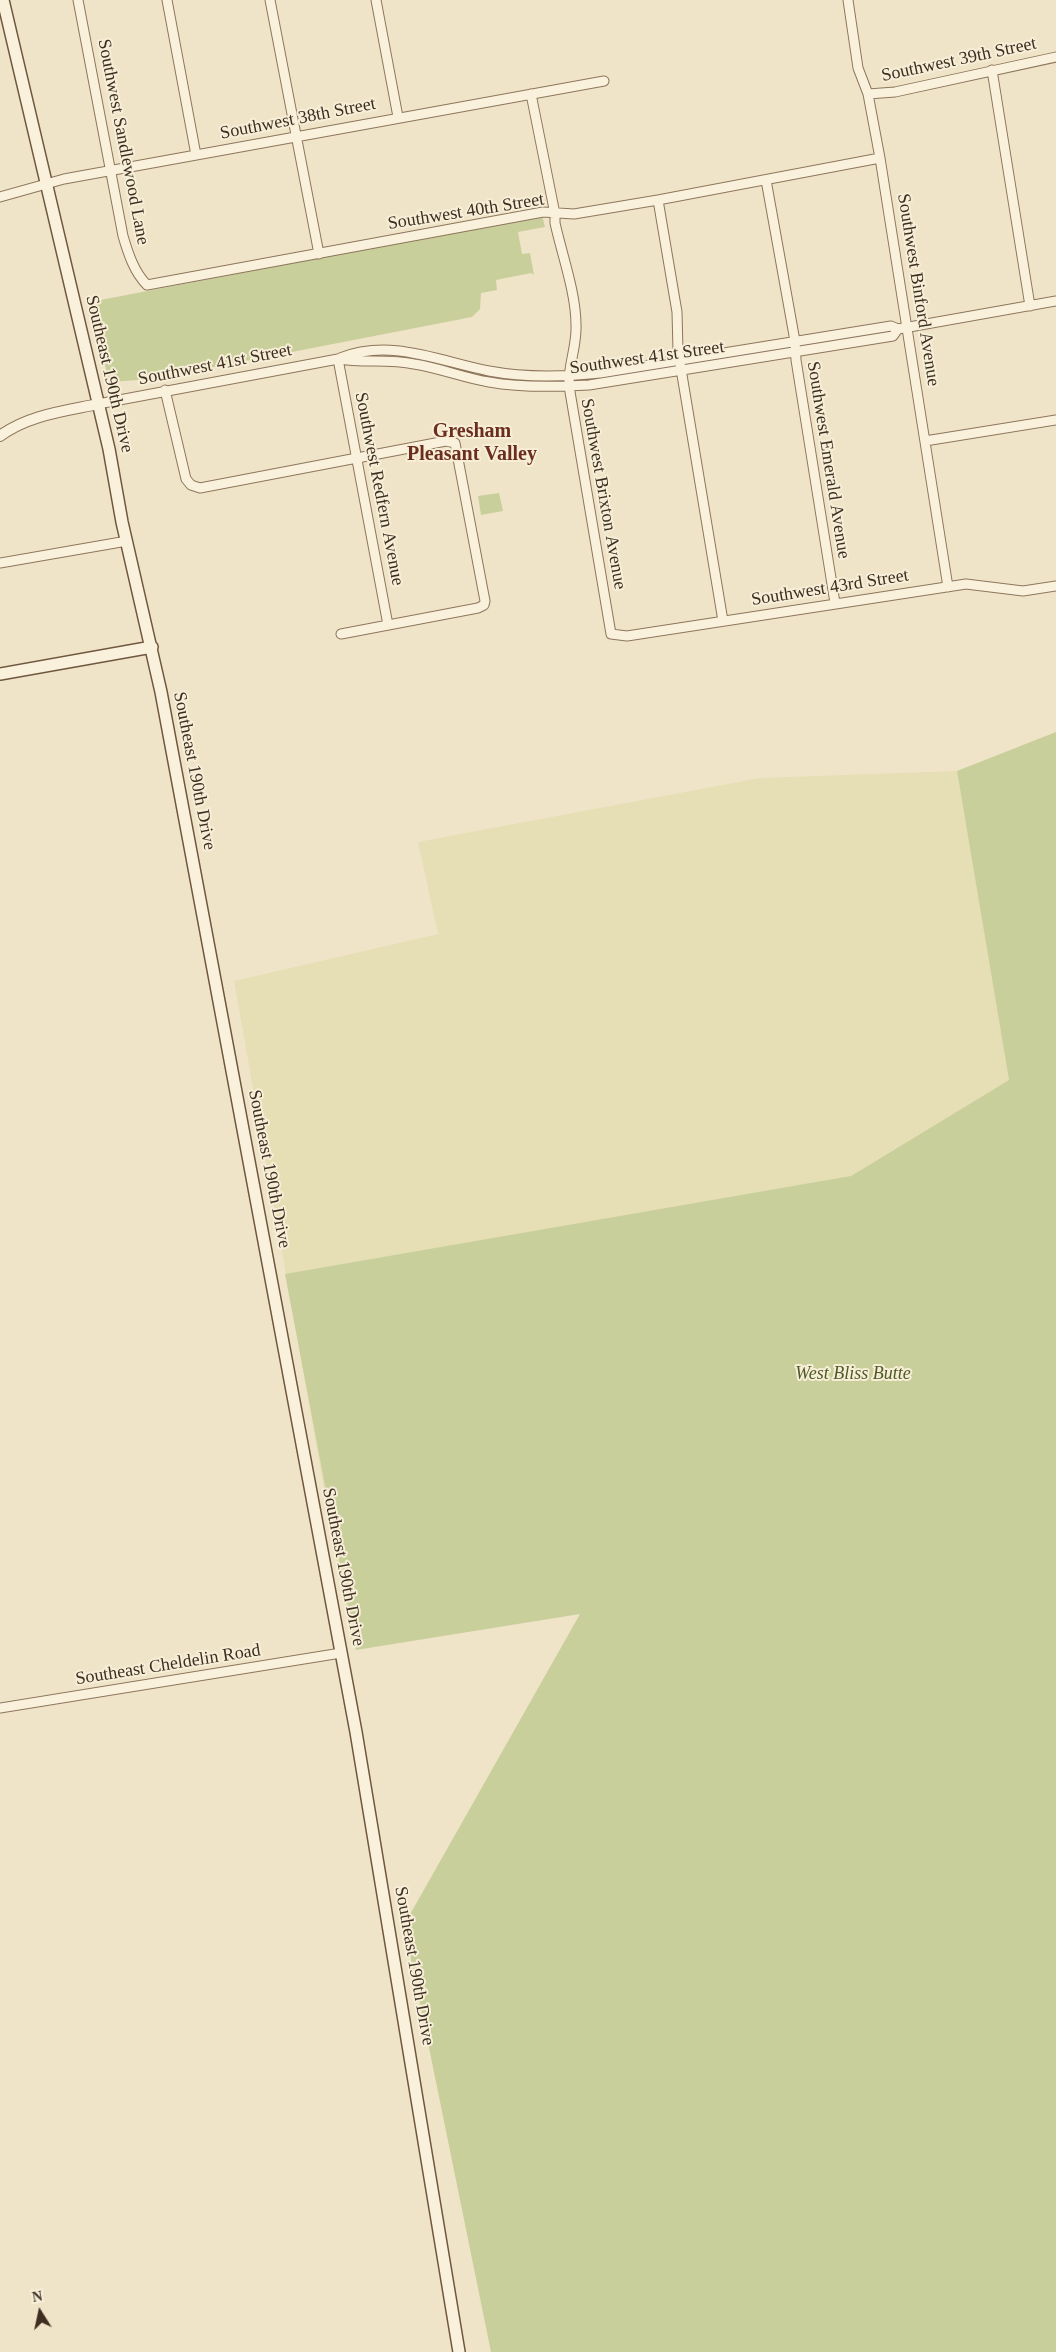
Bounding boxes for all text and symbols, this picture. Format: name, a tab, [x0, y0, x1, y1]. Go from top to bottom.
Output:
street label: Southwest 39th Street	[879, 33, 1039, 87]
street label: Southwest Sandlewood Lane	[92, 37, 154, 247]
street label: Southwest 38th Street	[218, 93, 378, 145]
street label: Southwest 40th Street	[386, 189, 546, 235]
street label: Southwest Binford Avenue	[892, 192, 944, 388]
street label: Southeast 190th Drive	[80, 293, 138, 455]
street label: Southwest 41st Street	[568, 336, 726, 380]
street label: Southwest 41st Street	[136, 340, 294, 390]
street label: Southwest Emerald Avenue	[802, 360, 854, 560]
street label: Southwest Redfern Avenue	[350, 390, 408, 588]
street label: Southwest Brixton Avenue	[576, 397, 630, 591]
district label: Gresham Pleasant Valley	[407, 420, 537, 467]
street label: Southwest 43rd Street	[750, 565, 910, 611]
street label: Southeast 190th Drive	[168, 690, 220, 852]
street label: Southeast 190th Drive	[243, 1088, 295, 1250]
park label: West Bliss Butte	[795, 1363, 911, 1385]
street label: Southeast 190th Drive	[317, 1486, 369, 1648]
street label: Southeast Cheldelin Road	[74, 1640, 262, 1690]
street label: Southeast 190th Drive	[389, 1885, 439, 2047]
north arrow	[15, 2287, 65, 2337]
text: N	[31, 2288, 44, 2305]

